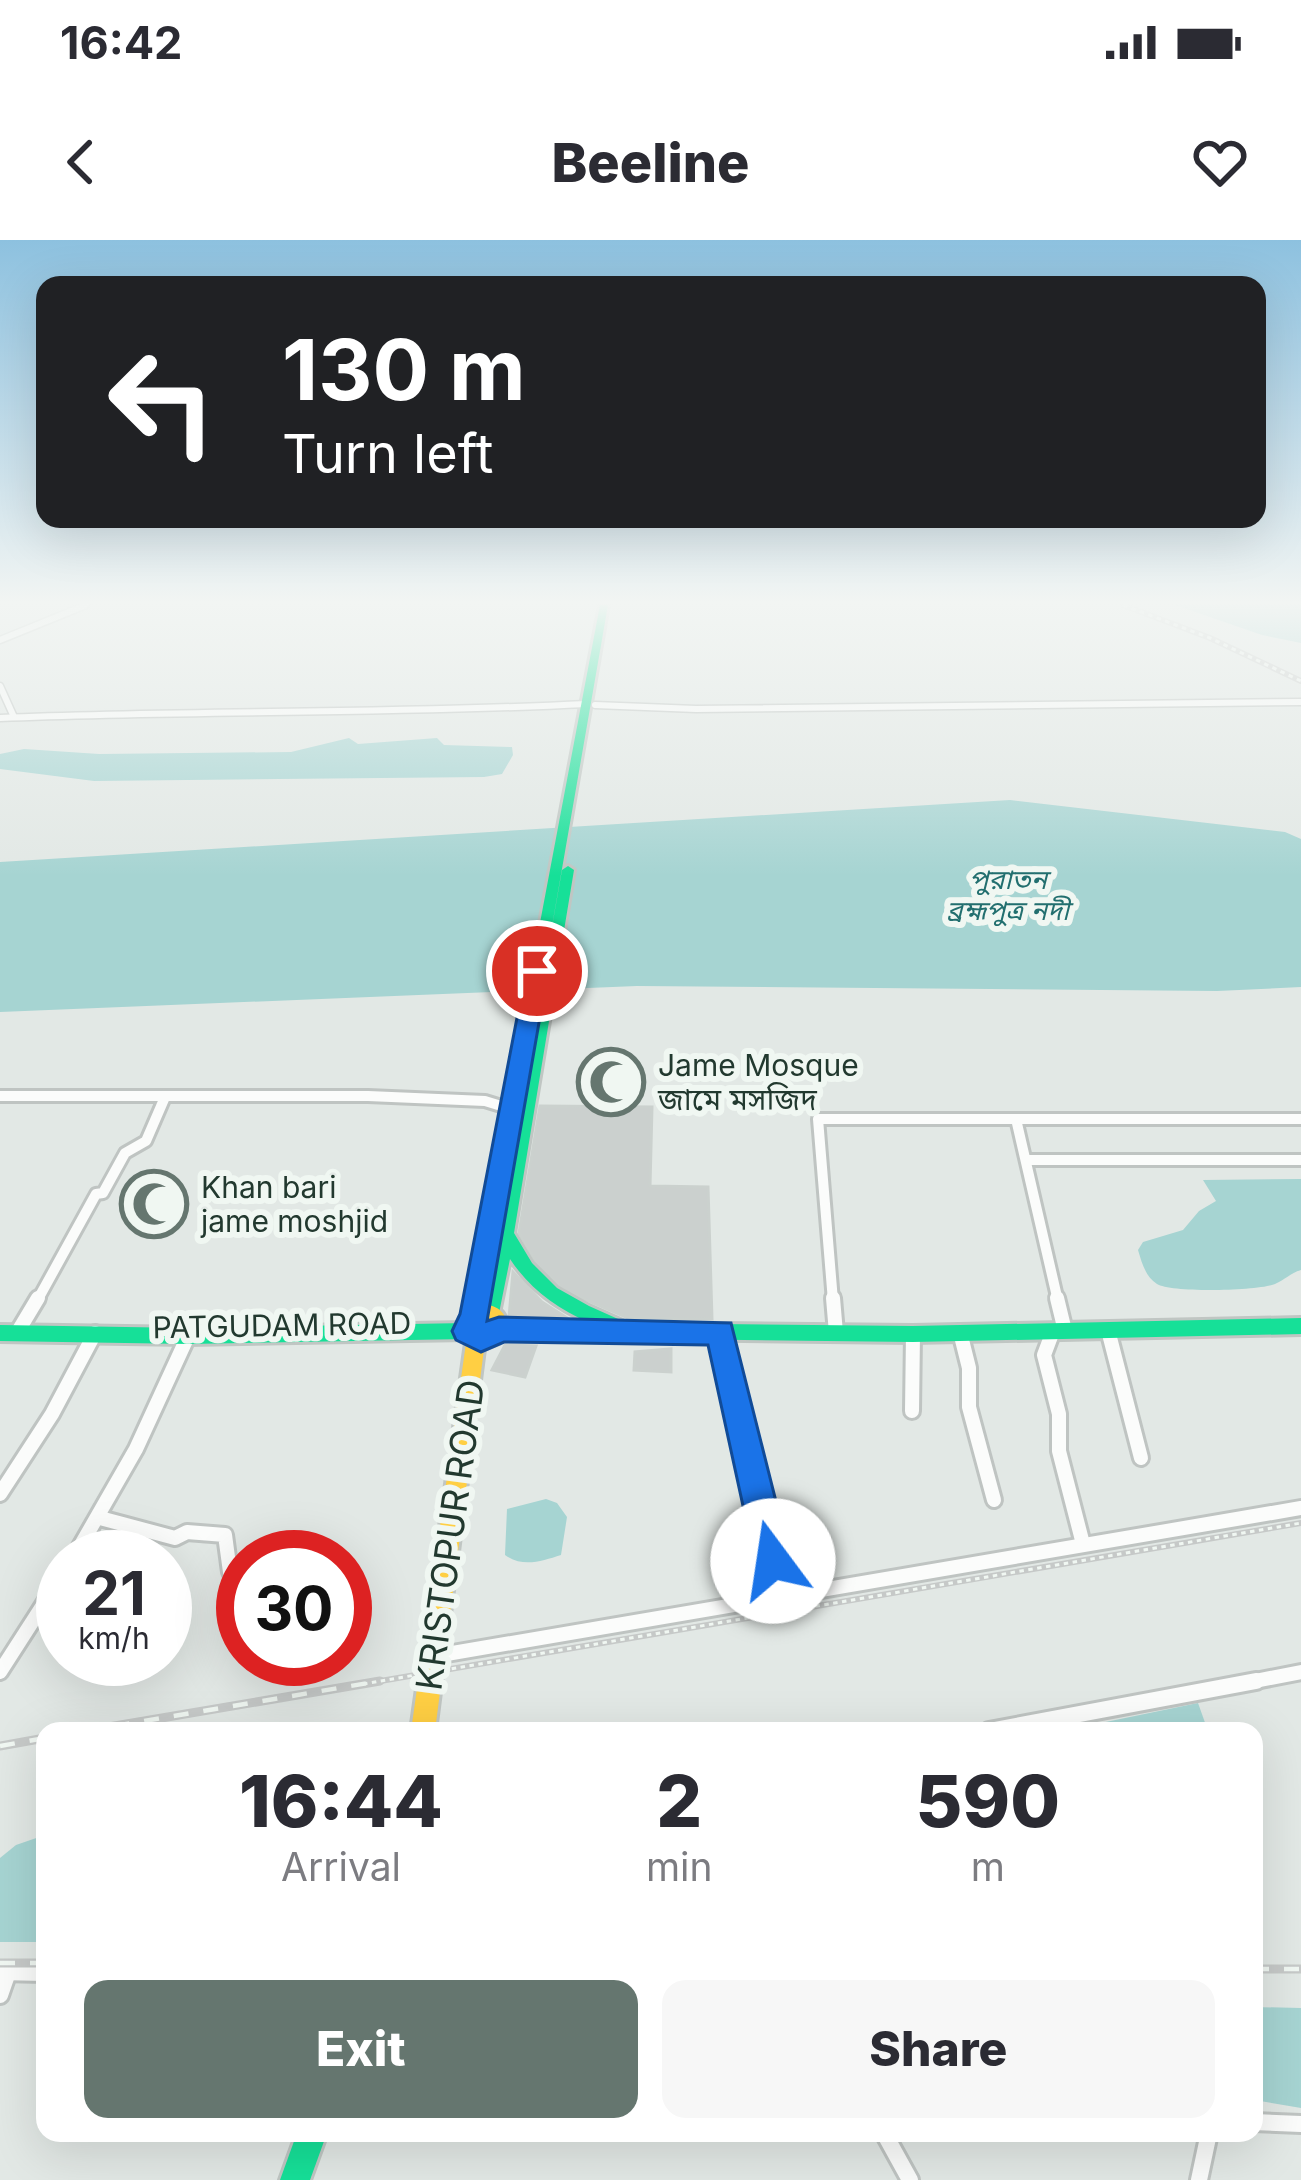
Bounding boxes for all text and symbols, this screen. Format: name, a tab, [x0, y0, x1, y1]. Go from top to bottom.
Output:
text: 16:42	[60, 15, 182, 70]
icon: back	[48, 129, 114, 195]
icon: heart	[1187, 129, 1253, 195]
text: Beeline	[551, 130, 750, 195]
text: 130 m	[282, 319, 526, 420]
icon: left	[84, 324, 240, 480]
text: Turn left	[282, 421, 493, 486]
water label: পুরাতন ব্রহ্মপুত্র নদী	[947, 863, 1074, 927]
pin	[486, 920, 588, 1022]
icon: arrive	[504, 938, 570, 1004]
mosque icon: Jame Mosque জামে মসজিদ	[576, 1047, 646, 1117]
place label: Jame Mosque জামে মসজিদ	[657, 1047, 859, 1117]
mosque icon: Khan bari jame moshjid	[119, 1169, 189, 1239]
place label: Khan bari jame moshjid	[200, 1169, 388, 1239]
street label: PATGUDAM ROAD	[152, 1305, 412, 1345]
street label: KRISTOPUR ROAD	[406, 1377, 494, 1693]
position arrow	[710, 1498, 836, 1624]
speed limit sign: 30	[216, 1530, 372, 1686]
text: 21	[82, 1557, 146, 1629]
text: km/h	[78, 1620, 150, 1656]
text: 16:44	[239, 1757, 443, 1844]
text: 2	[656, 1757, 702, 1844]
text: 590	[916, 1757, 1060, 1844]
text: Arrival	[281, 1843, 401, 1890]
text: min	[646, 1843, 713, 1890]
text: m	[971, 1843, 1005, 1890]
button: Exit	[84, 1980, 638, 2118]
button: Share	[662, 1980, 1215, 2118]

